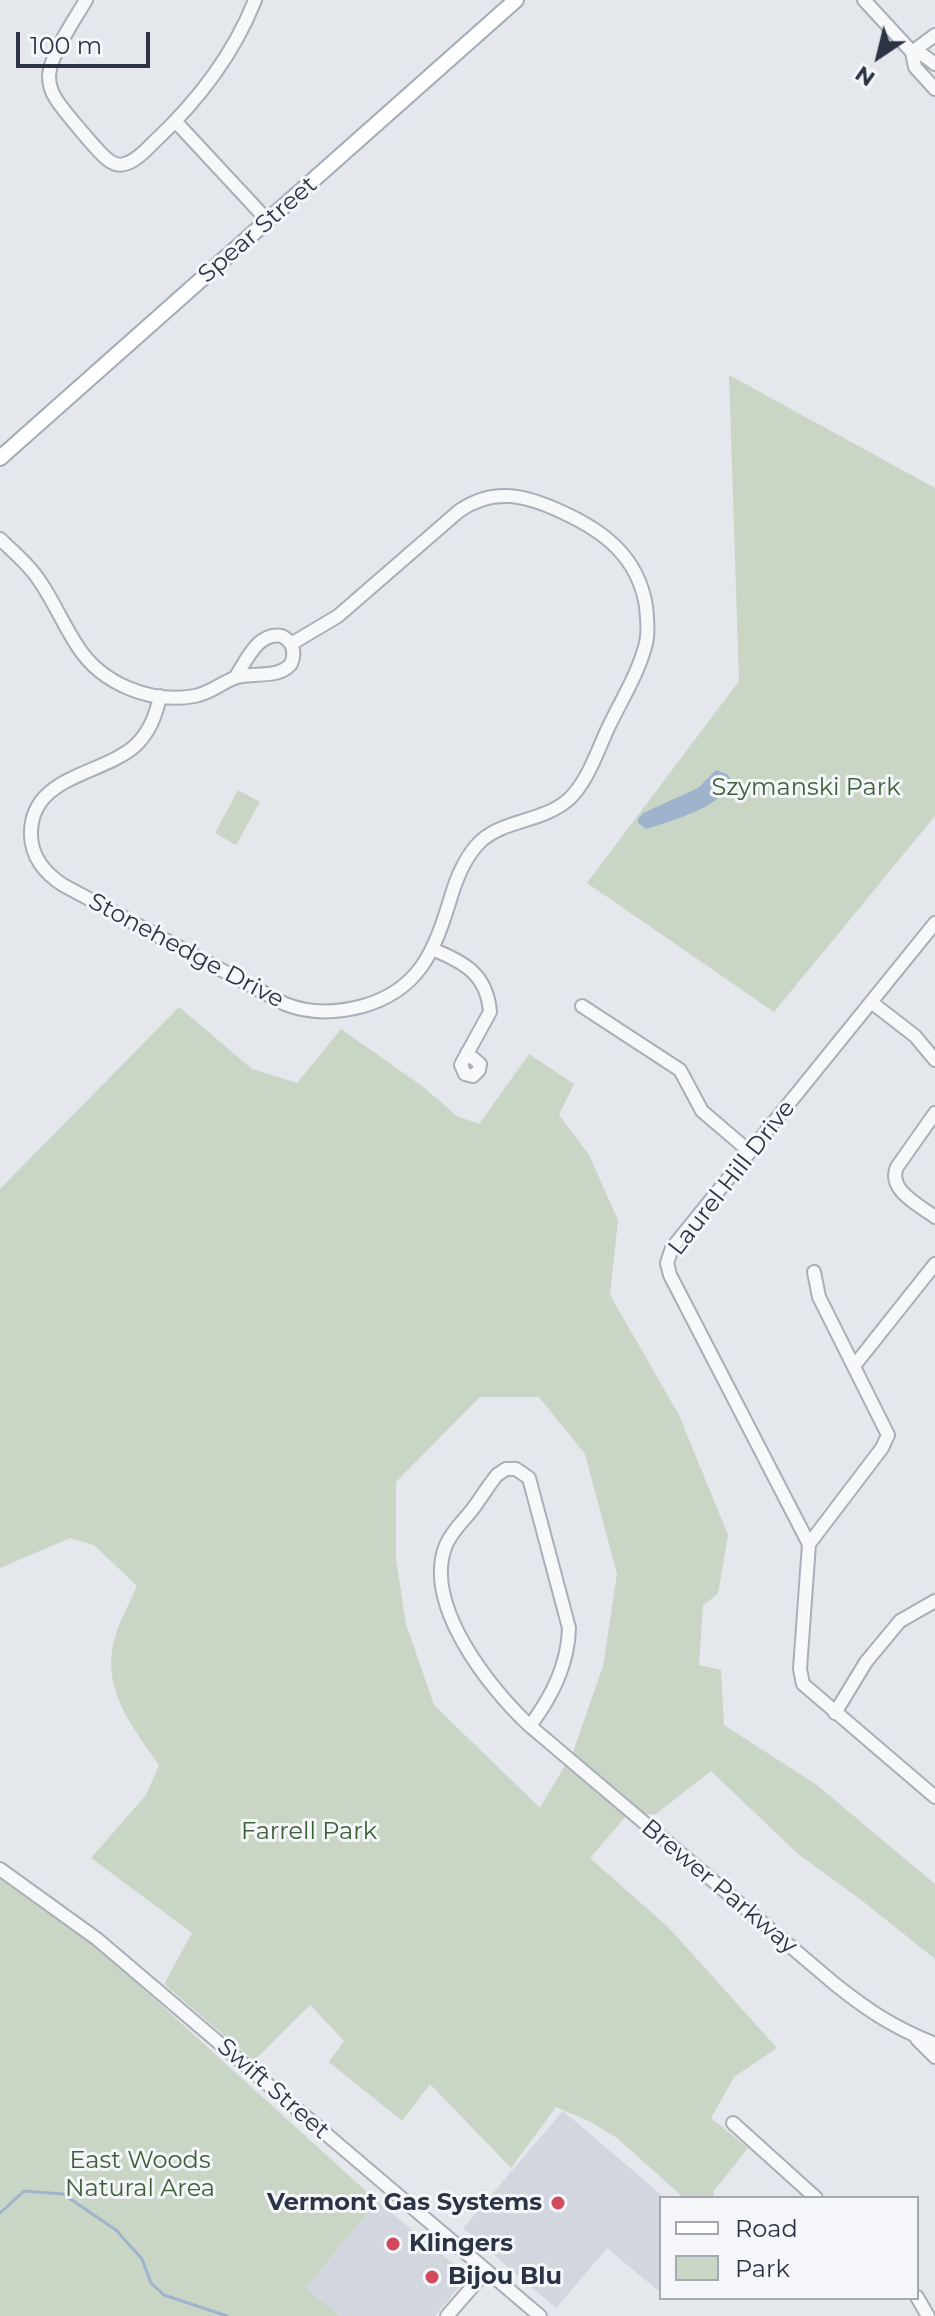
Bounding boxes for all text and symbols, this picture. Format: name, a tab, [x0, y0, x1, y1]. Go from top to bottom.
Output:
scale bar	[20, 16, 154, 66]
north arrow	[839, 16, 919, 96]
text: 100 m	[30, 31, 102, 60]
text: N	[850, 60, 880, 92]
street label: Spear Street	[193, 171, 323, 289]
park label: Szymanski Park	[711, 774, 901, 802]
street label: Stonehedge Drive	[83, 887, 289, 1015]
street label: Laurel Hill Drive	[662, 1095, 802, 1261]
street label: Brewer Parkway	[635, 1814, 803, 1960]
park label: Farrell Park	[241, 1818, 377, 1846]
street label: Swift Street	[211, 2033, 335, 2145]
park label: East Woods Natural Area	[65, 2147, 215, 2203]
place label: Vermont Gas Systems	[267, 2189, 542, 2217]
marker: Vermont Gas Systems	[549, 2194, 567, 2212]
legend	[659, 2196, 919, 2300]
text: Road	[735, 2214, 798, 2243]
place label: Klingers	[409, 2230, 513, 2258]
marker: Klingers	[384, 2235, 402, 2253]
text: Park	[735, 2254, 790, 2283]
place label: Bijou Blu	[448, 2263, 562, 2291]
marker: Bijou Blu	[423, 2268, 441, 2286]

